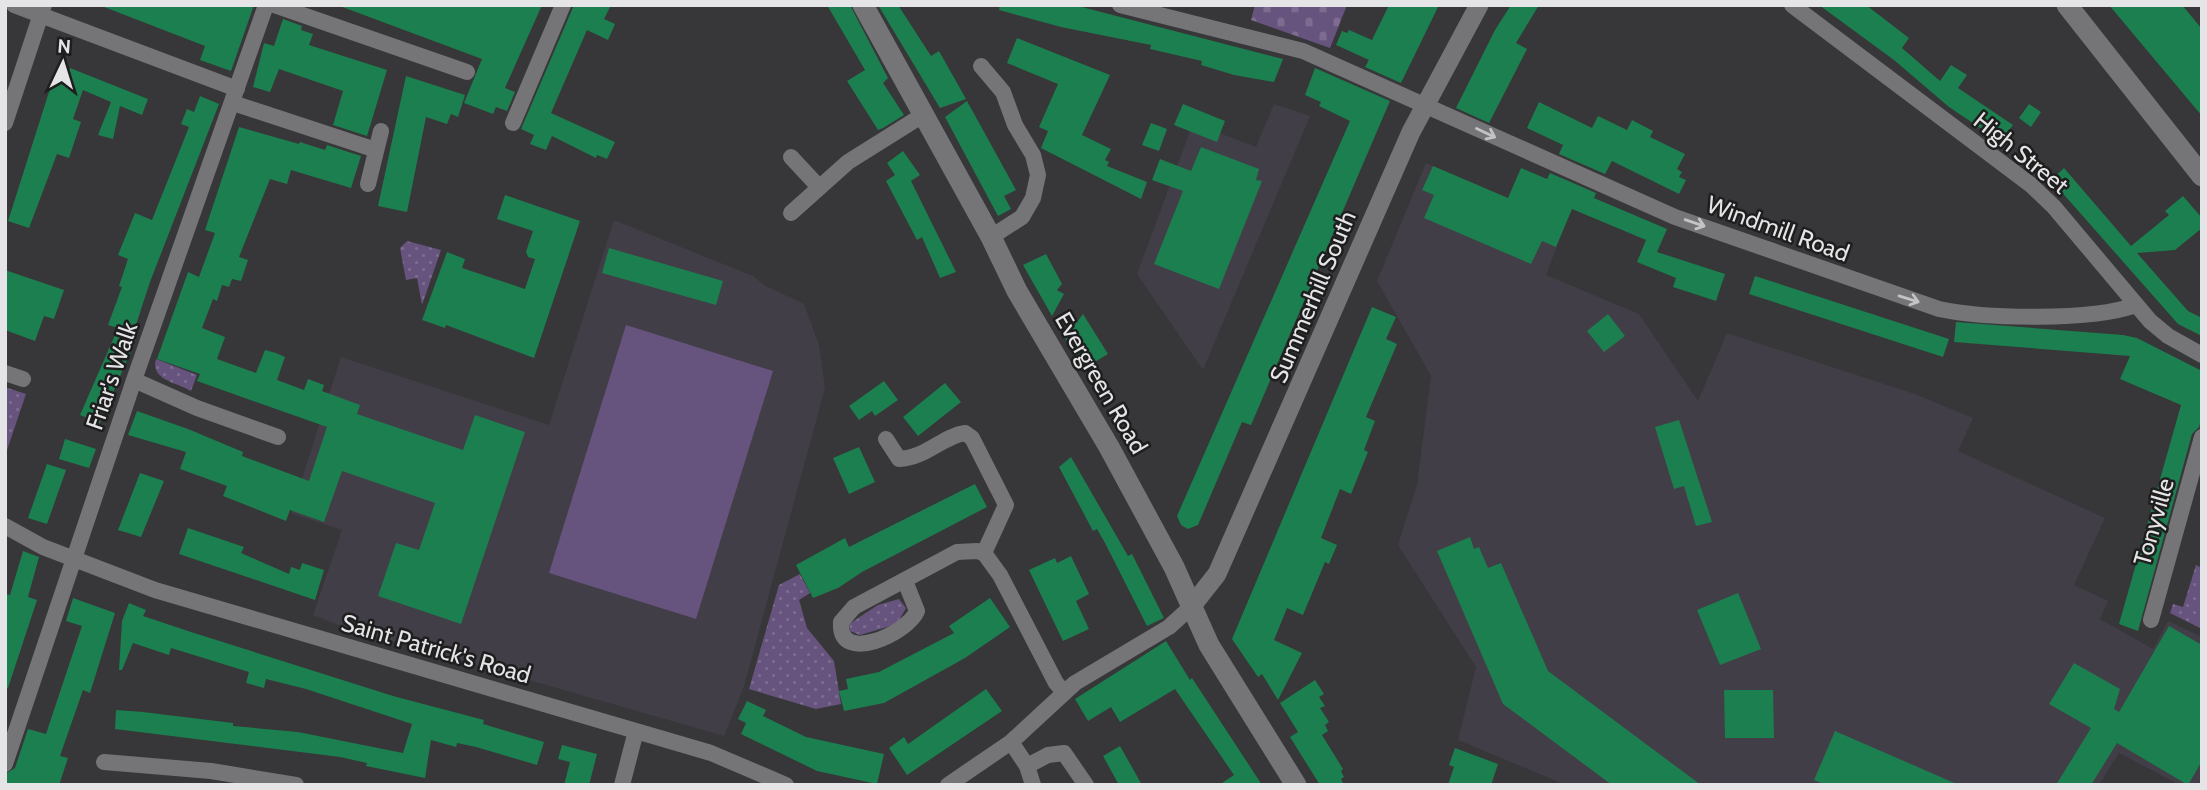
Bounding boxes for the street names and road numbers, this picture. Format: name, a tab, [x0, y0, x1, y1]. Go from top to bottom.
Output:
street label: High Street	[1968, 106, 2075, 200]
street label: Windmill Road	[1703, 189, 1853, 268]
street label: Summerhill South	[1263, 206, 1362, 387]
street label: Evergreen Road	[1049, 307, 1154, 459]
street label: Friar's Walk	[80, 318, 144, 434]
street label: Tonyville	[2127, 475, 2180, 569]
street label: Saint Patrick's Road	[338, 608, 534, 689]

